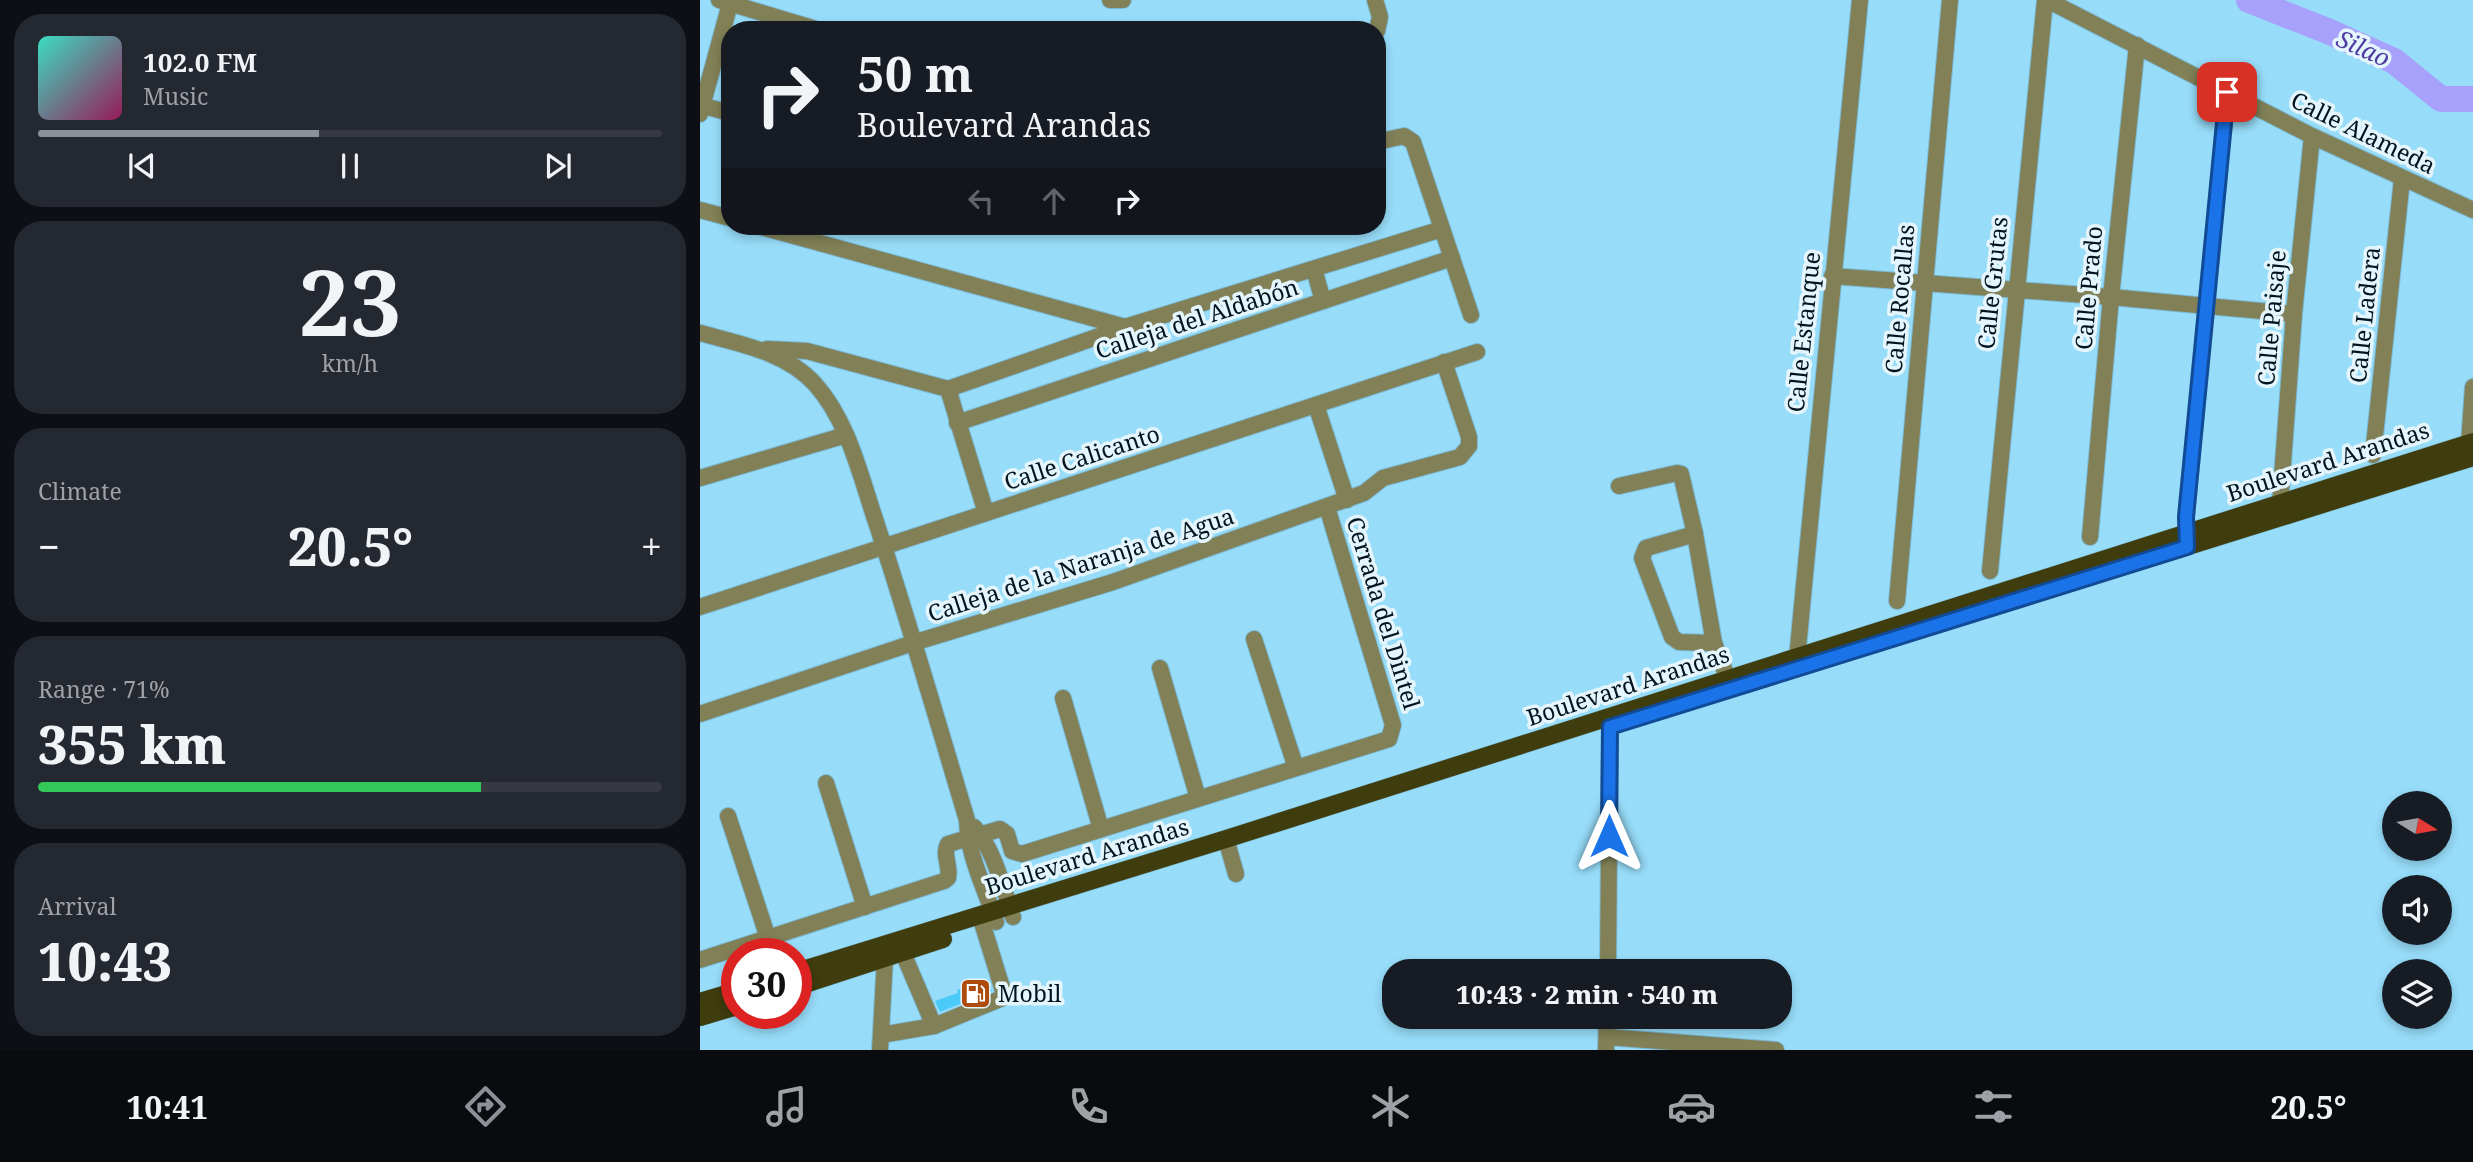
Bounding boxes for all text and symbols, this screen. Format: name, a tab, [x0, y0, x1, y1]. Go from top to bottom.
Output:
water label: Silao	[2332, 21, 2396, 74]
text: 50 m	[857, 40, 973, 106]
text: 102.0 FM	[143, 44, 257, 80]
icon: right	[742, 49, 833, 140]
pin	[2197, 62, 2257, 122]
icon: arrive	[2208, 73, 2246, 111]
text: Music	[143, 80, 208, 112]
street label: Calle Alameda	[2286, 83, 2441, 181]
text: Boulevard Arandas	[857, 103, 1151, 146]
icon: previous	[123, 147, 161, 185]
icon: pause	[331, 147, 369, 185]
icon: next	[539, 147, 577, 185]
icon: left	[962, 182, 1000, 220]
icon: ahead	[1035, 182, 1073, 220]
icon: right	[1108, 182, 1146, 220]
street label: Calle Grutas	[1969, 215, 2015, 351]
street label: Calle Rocallas	[1877, 223, 1921, 375]
street label: Calle Prado	[2067, 225, 2109, 351]
text: 23	[299, 239, 401, 363]
street label: Calle Ladera	[2341, 245, 2387, 385]
street label: Calle Paisaje	[2249, 249, 2293, 387]
street label: Calle Estanque	[1779, 250, 1827, 414]
street label: Calleja del Aldabón	[1091, 270, 1302, 366]
text: km/h	[322, 347, 378, 379]
street label: Boulevard Arandas	[2222, 413, 2433, 509]
street label: Calle Calicanto	[1000, 417, 1164, 497]
text: Climate	[38, 475, 122, 507]
street label: Calleja de la Naranja de Agua	[923, 499, 1238, 629]
text: 20.5°	[288, 510, 413, 581]
street label: Cerrada del Dintel	[1339, 513, 1428, 713]
text: −	[38, 520, 60, 572]
text: +	[641, 520, 662, 572]
street label: Boulevard Arandas	[1522, 637, 1733, 733]
text: Range · 71%	[38, 673, 170, 705]
text: 355 km	[38, 708, 226, 779]
north arrow	[2382, 791, 2452, 861]
map controls	[2382, 791, 2452, 1029]
position arrow	[1572, 799, 1646, 873]
street label: Boulevard Arandas	[981, 810, 1192, 902]
button: sound	[2382, 875, 2452, 945]
text: Arrival	[38, 890, 117, 922]
text: 10:43	[38, 925, 172, 996]
speed limit sign: 30	[721, 938, 812, 1029]
button: layers	[2382, 959, 2452, 1029]
text: 10:43 · 2 min · 540 m	[1456, 976, 1718, 1012]
fuel station icon: Mobil	[958, 977, 992, 1011]
place label: Mobil	[998, 977, 1061, 1009]
icon: directions	[461, 1082, 510, 1131]
icon: music	[762, 1082, 811, 1131]
icon: phone	[1064, 1082, 1113, 1131]
icon: climate	[1366, 1082, 1415, 1131]
icon: car	[1667, 1082, 1716, 1131]
icon: filters	[1969, 1082, 2018, 1131]
text: 10:41	[126, 1085, 208, 1128]
text: 20.5°	[2270, 1085, 2347, 1128]

